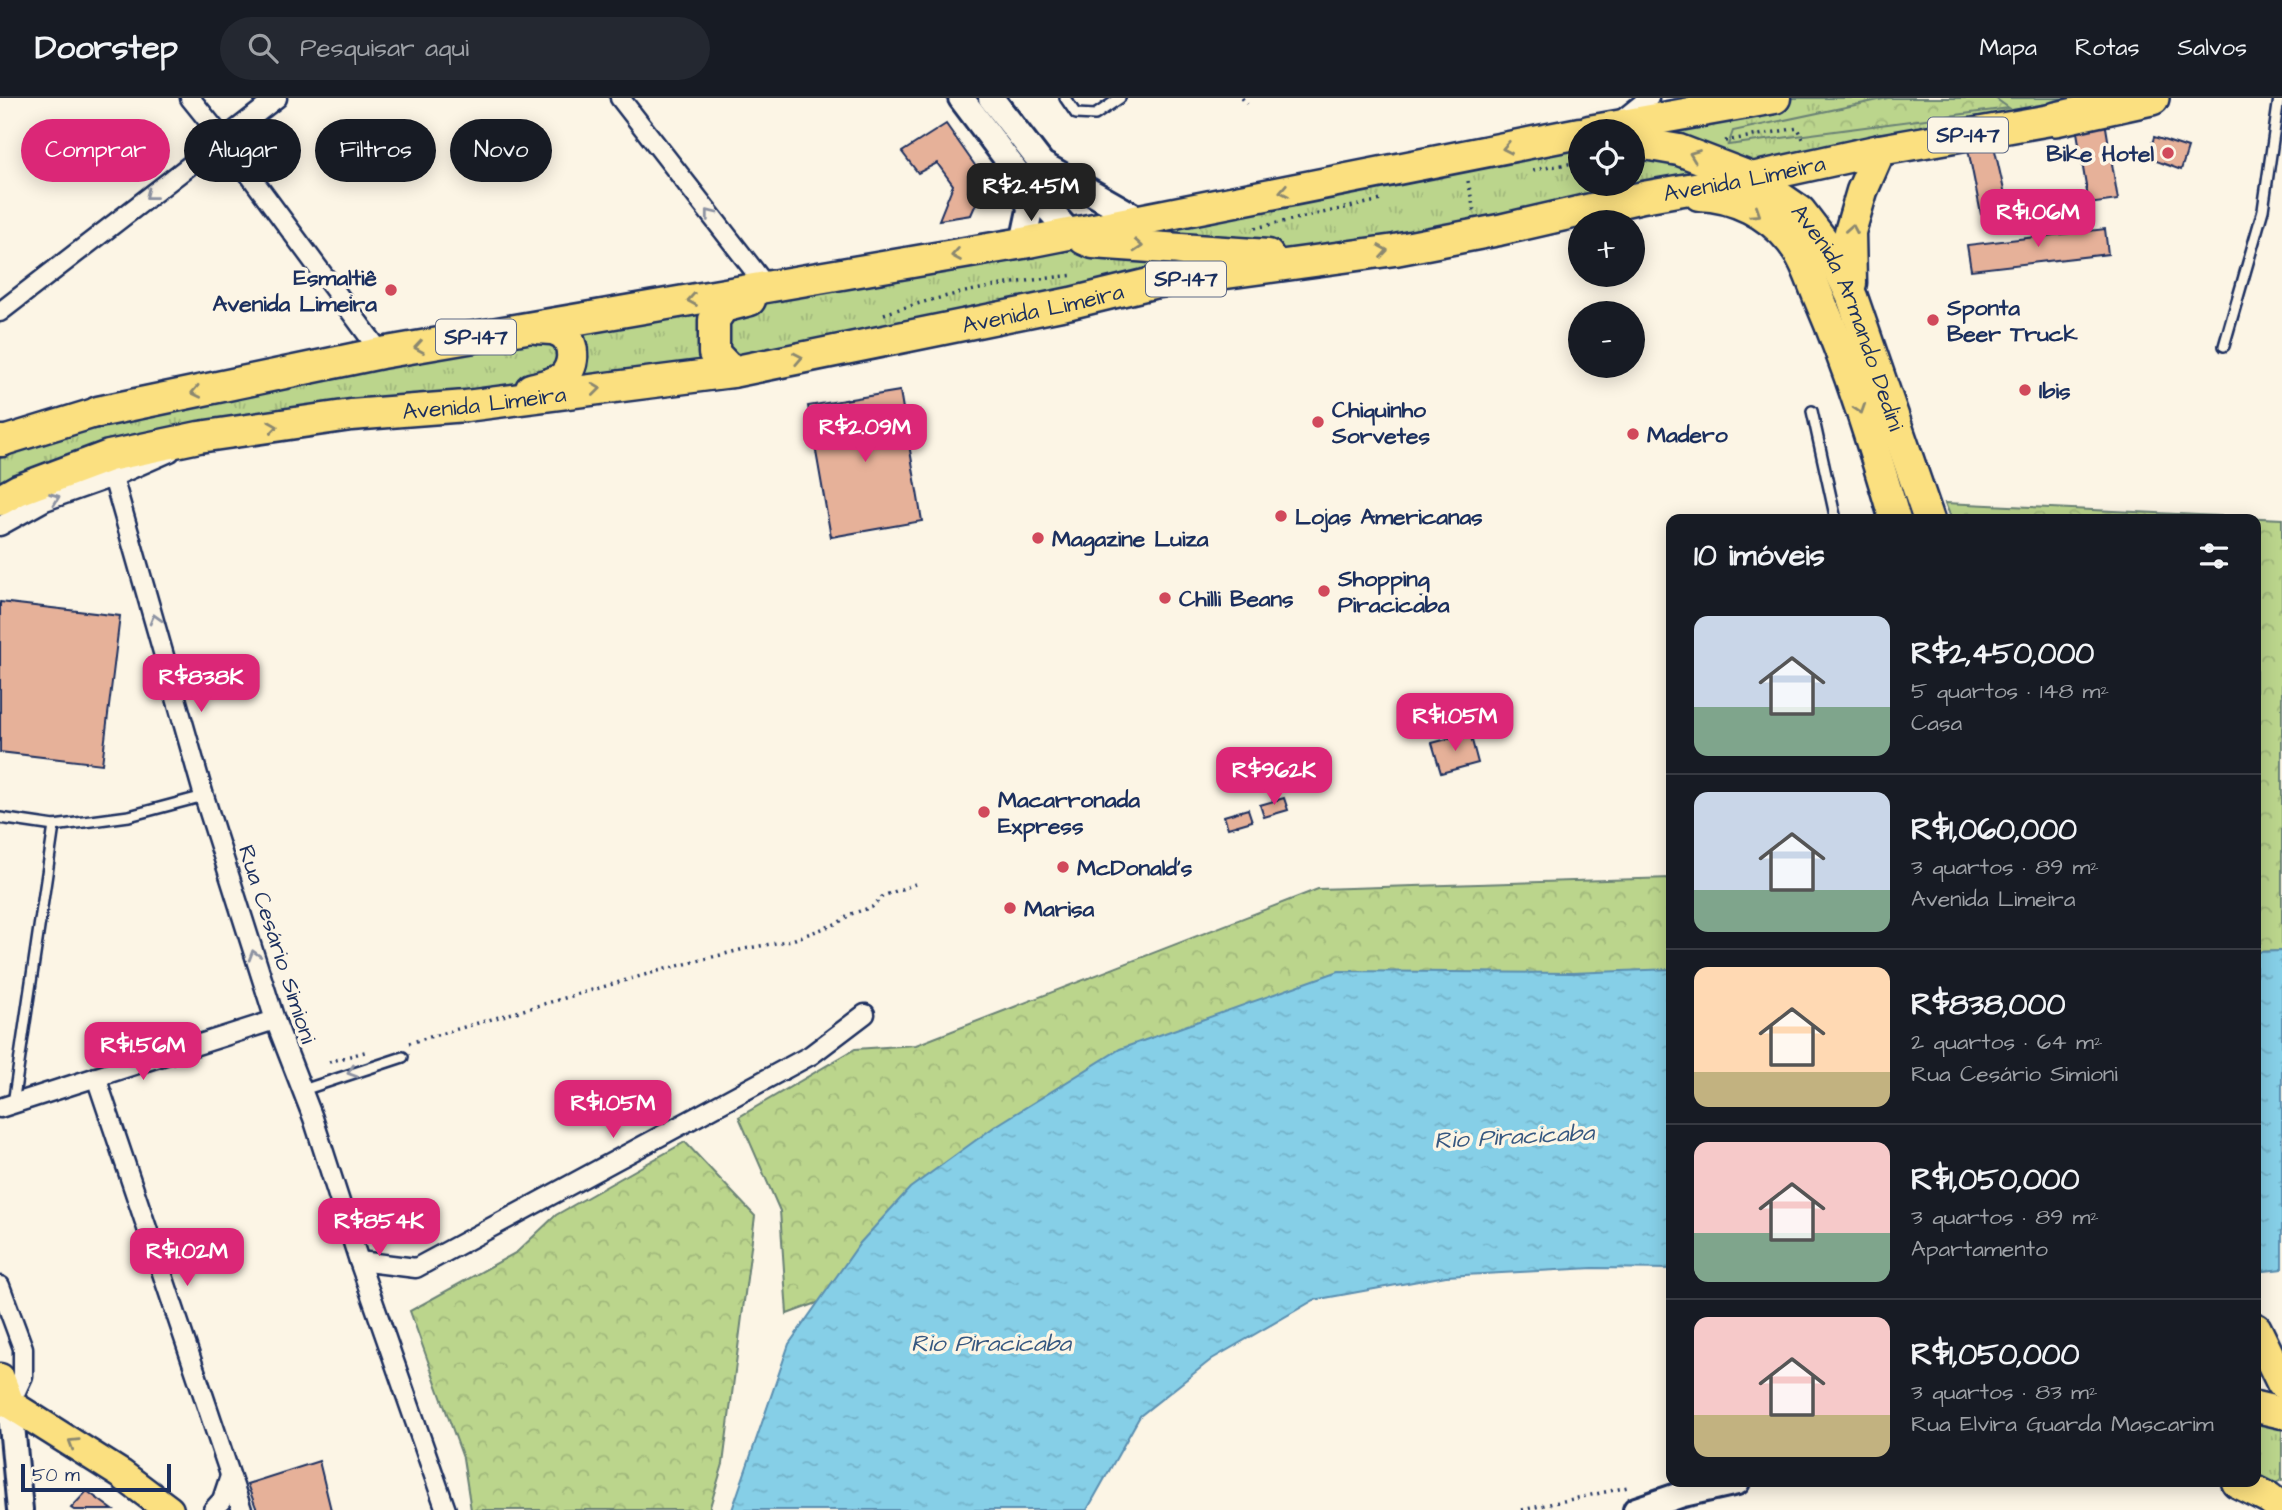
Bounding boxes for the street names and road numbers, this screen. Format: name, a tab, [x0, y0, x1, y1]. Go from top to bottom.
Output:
road number: SP-147	[1928, 118, 2008, 152]
street label: Avenida Limeira	[1661, 147, 1829, 210]
street label: Avenida Armando Dedini	[1783, 197, 1912, 436]
road number: SP-147	[1146, 262, 1226, 296]
street label: Avenida Limeira	[959, 276, 1127, 342]
road number: SP-147	[436, 320, 516, 354]
street label: Avenida Limeira	[401, 378, 568, 428]
street label: Rua Cesário Simioni	[230, 841, 324, 1048]

